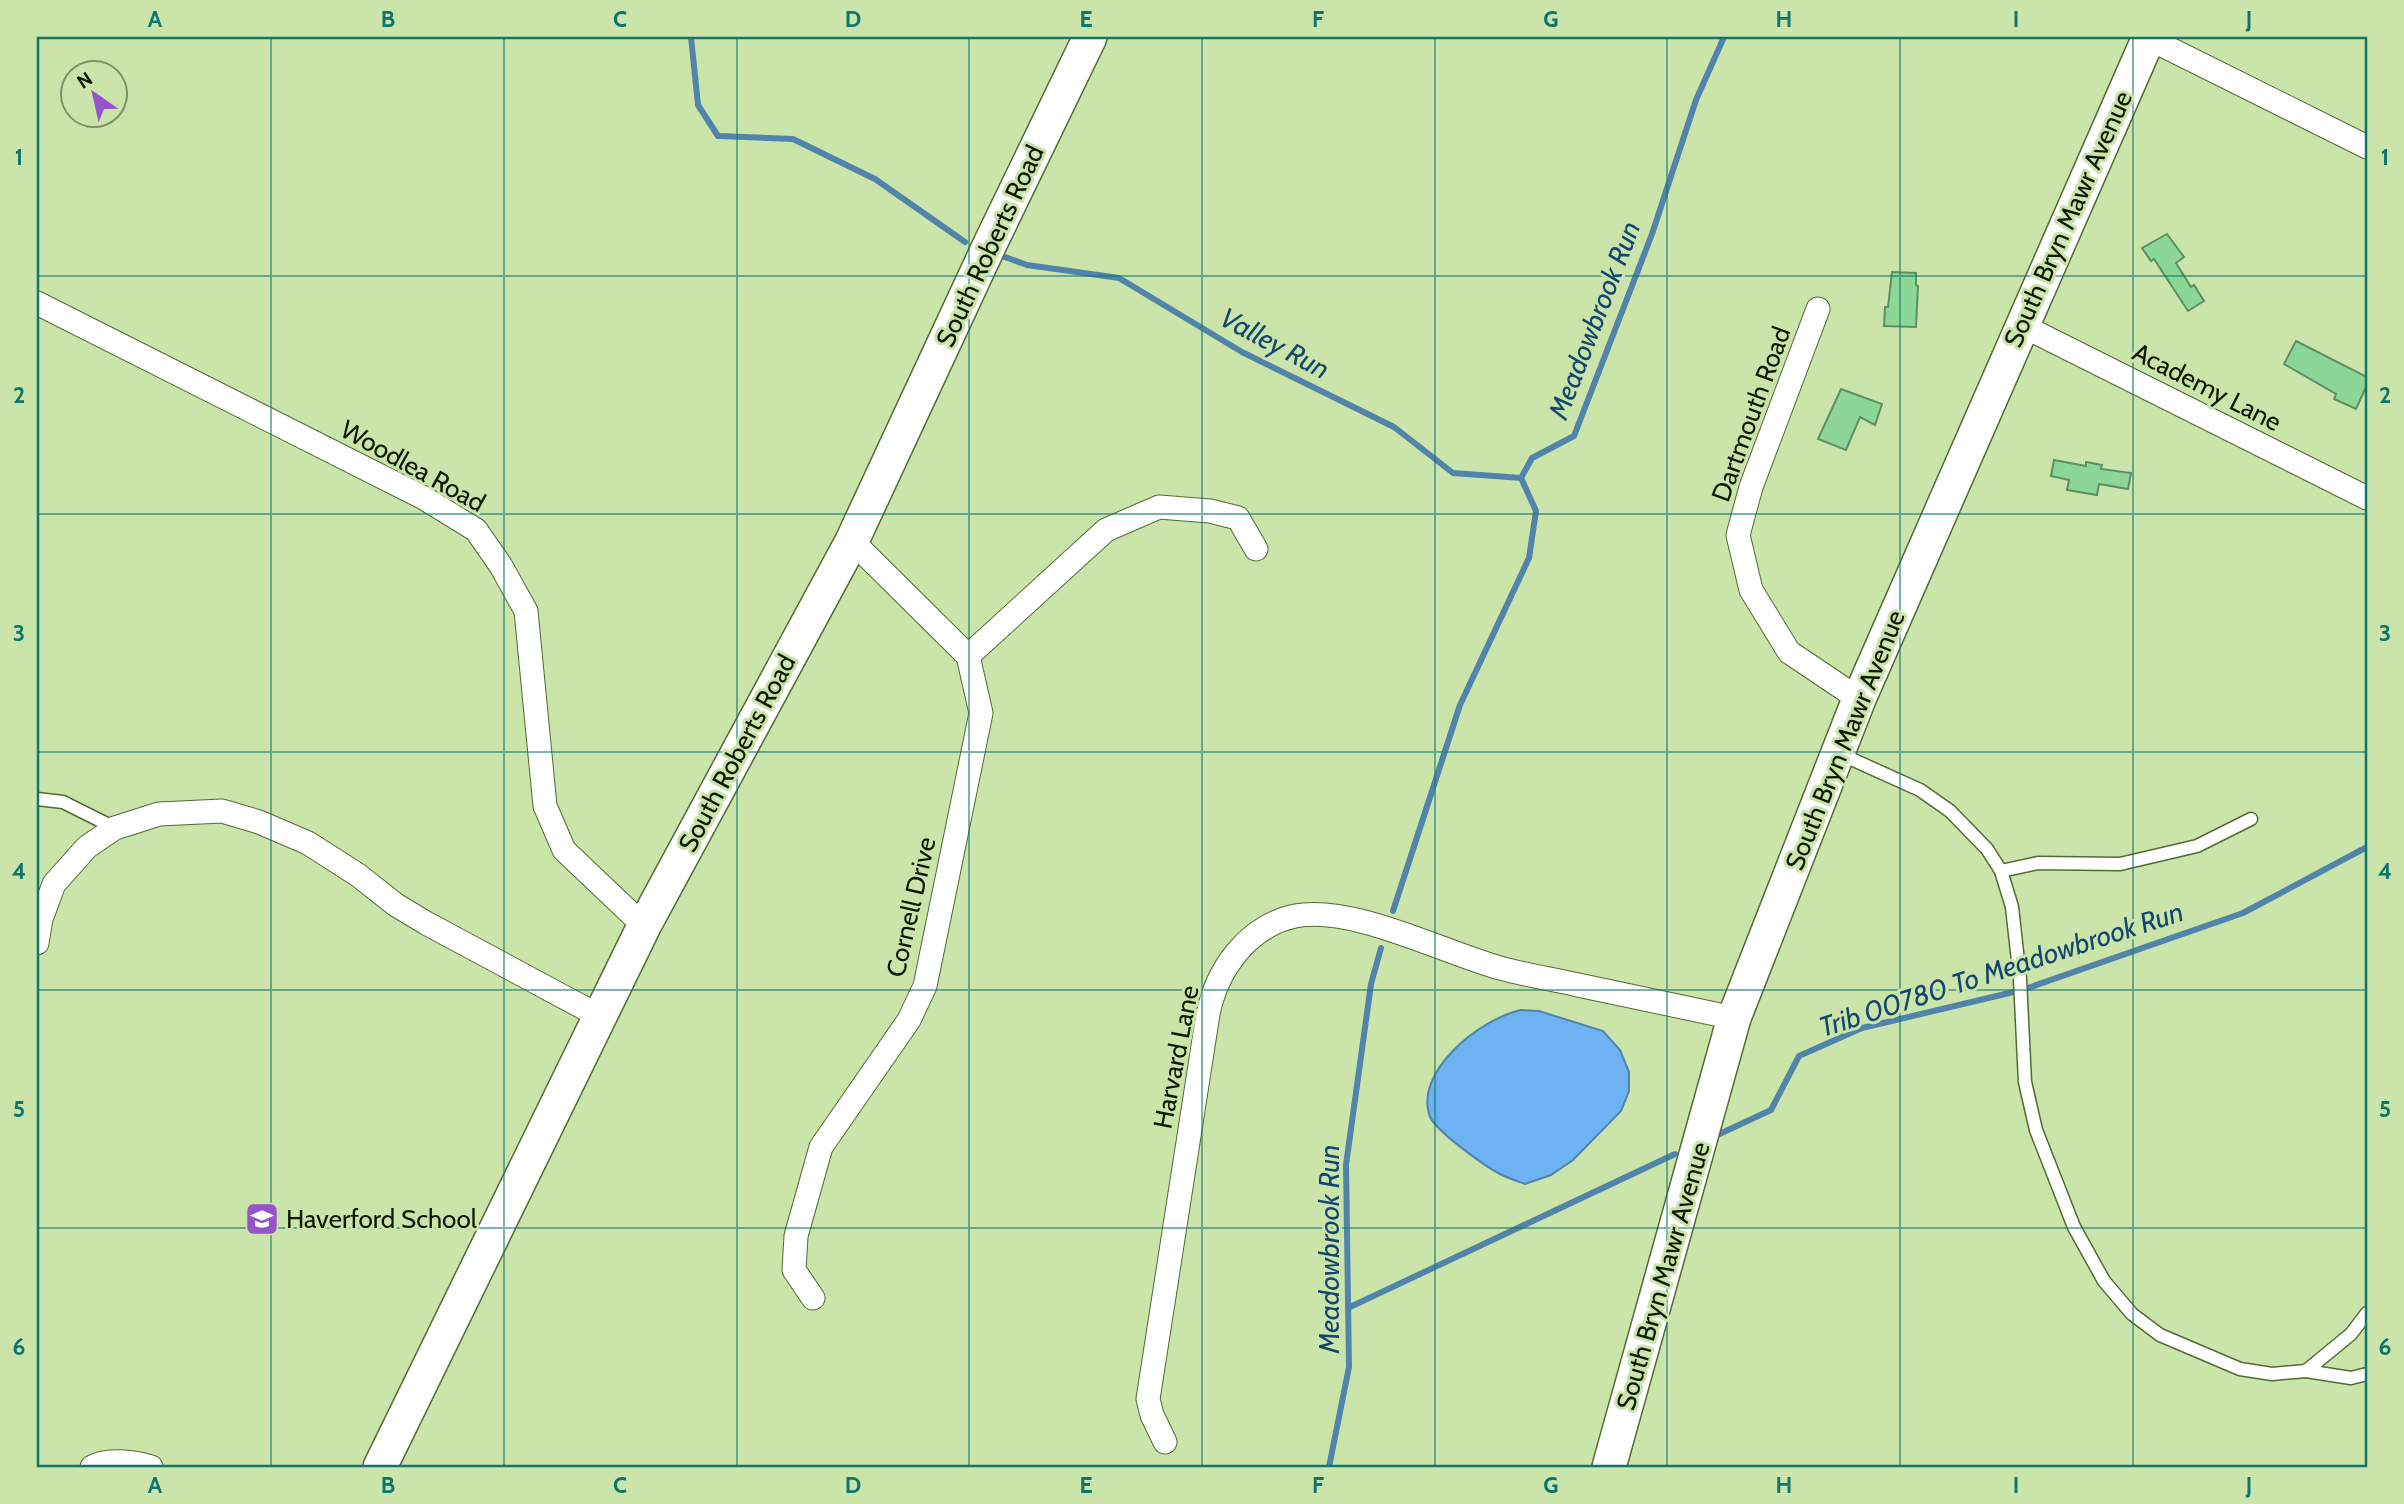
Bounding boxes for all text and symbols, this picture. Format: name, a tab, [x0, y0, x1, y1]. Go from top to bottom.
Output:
text: A	[148, 5, 163, 33]
text: B	[381, 5, 395, 33]
text: C	[613, 5, 627, 33]
text: D	[845, 5, 861, 33]
text: E	[1079, 5, 1093, 33]
text: F	[1312, 5, 1324, 33]
text: G	[1543, 5, 1559, 33]
text: H	[1776, 5, 1792, 33]
text: I	[2013, 5, 2019, 33]
text: J	[2245, 5, 2252, 33]
north arrow	[60, 60, 130, 130]
text: N	[73, 67, 97, 94]
street label: South Bryn Mawr Avenue	[1997, 86, 2139, 352]
street label: South Roberts Road	[929, 140, 1051, 352]
text: 1	[15, 143, 23, 171]
text: 1	[2381, 143, 2389, 171]
water label: Meadowbrook Run	[1540, 216, 1647, 425]
water label: Valley Run	[1215, 300, 1335, 386]
street label: Dartmouth Road	[1705, 322, 1797, 506]
street label: Academy Lane	[2127, 336, 2287, 438]
text: 2	[13, 381, 25, 409]
text: 2	[2379, 381, 2391, 409]
street label: Woodlea Road	[335, 413, 491, 519]
street label: South Bryn Mawr Avenue	[1778, 605, 1912, 875]
text: 3	[13, 619, 25, 647]
text: 3	[2379, 619, 2391, 647]
street label: South Roberts Road	[671, 649, 803, 857]
street label: Cornell Drive	[879, 834, 943, 980]
text: 4	[12, 857, 26, 885]
text: 4	[2378, 857, 2392, 885]
water label: Trib 00780 To Meadowbrook Run	[1815, 894, 2187, 1044]
street label: Harvard Lane	[1146, 983, 1206, 1131]
text: 5	[13, 1095, 25, 1123]
text: 5	[2379, 1095, 2391, 1123]
street label: South Bryn Mawr Avenue	[1609, 1138, 1717, 1414]
water label: Meadowbrook Run	[1312, 1145, 1346, 1355]
school or university icon: Haverford School	[243, 1200, 281, 1238]
place label: Haverford School	[286, 1203, 477, 1235]
text: 6	[13, 1333, 25, 1361]
text: 6	[2379, 1333, 2391, 1361]
text: A	[148, 1471, 163, 1499]
text: B	[381, 1471, 395, 1499]
text: C	[613, 1471, 627, 1499]
text: D	[845, 1471, 861, 1499]
text: E	[1079, 1471, 1093, 1499]
text: F	[1312, 1471, 1324, 1499]
text: G	[1543, 1471, 1559, 1499]
text: H	[1776, 1471, 1792, 1499]
text: I	[2013, 1471, 2019, 1499]
text: J	[2245, 1471, 2252, 1499]

